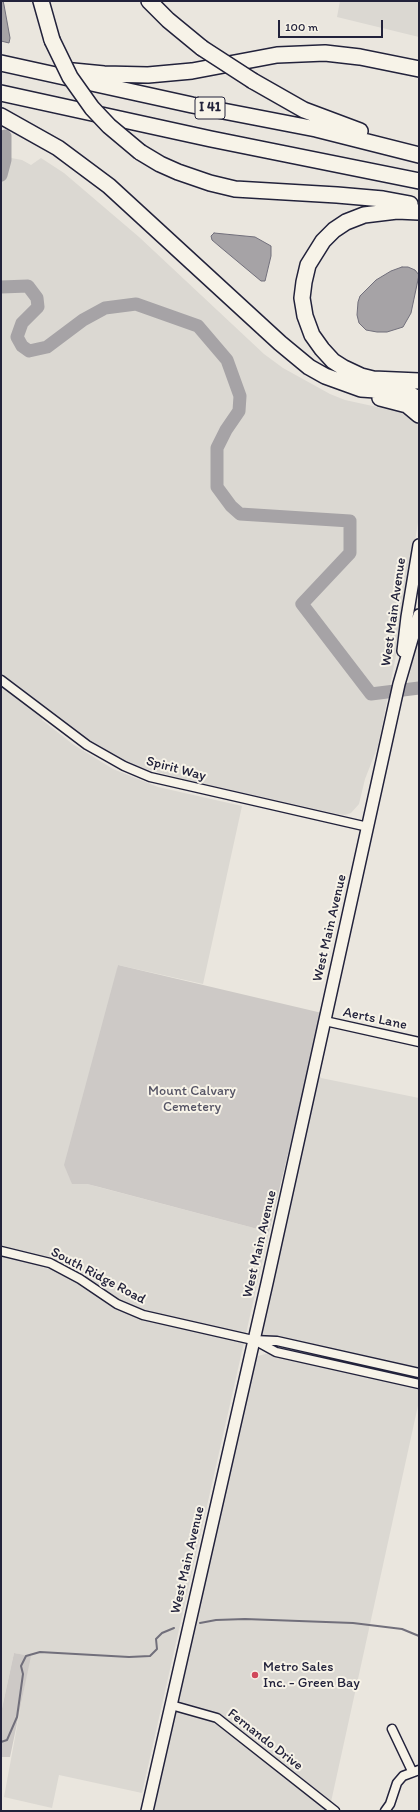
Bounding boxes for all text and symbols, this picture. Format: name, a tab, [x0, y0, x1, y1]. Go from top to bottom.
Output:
scale bar	[280, 12, 385, 38]
text: 100 m	[285, 20, 318, 34]
road number: I 41	[195, 97, 225, 119]
street label: West Main Avenue	[378, 557, 410, 667]
street label: Spirit Way	[144, 753, 208, 785]
street label: West Main Avenue	[309, 873, 351, 983]
street label: Aerts Lane	[342, 1004, 408, 1034]
park label: Mount Calvary Cemetery	[148, 1083, 236, 1116]
street label: West Main Avenue	[239, 1189, 281, 1299]
street label: South Ridge Road	[48, 1244, 148, 1308]
street label: West Main Avenue	[167, 1505, 209, 1615]
place label: Metro Sales Inc. - Green Bay	[263, 1659, 360, 1692]
marker: Metro Sales Inc. - Green Bay	[250, 1670, 260, 1680]
street label: Fernando Drive	[224, 1705, 306, 1775]

